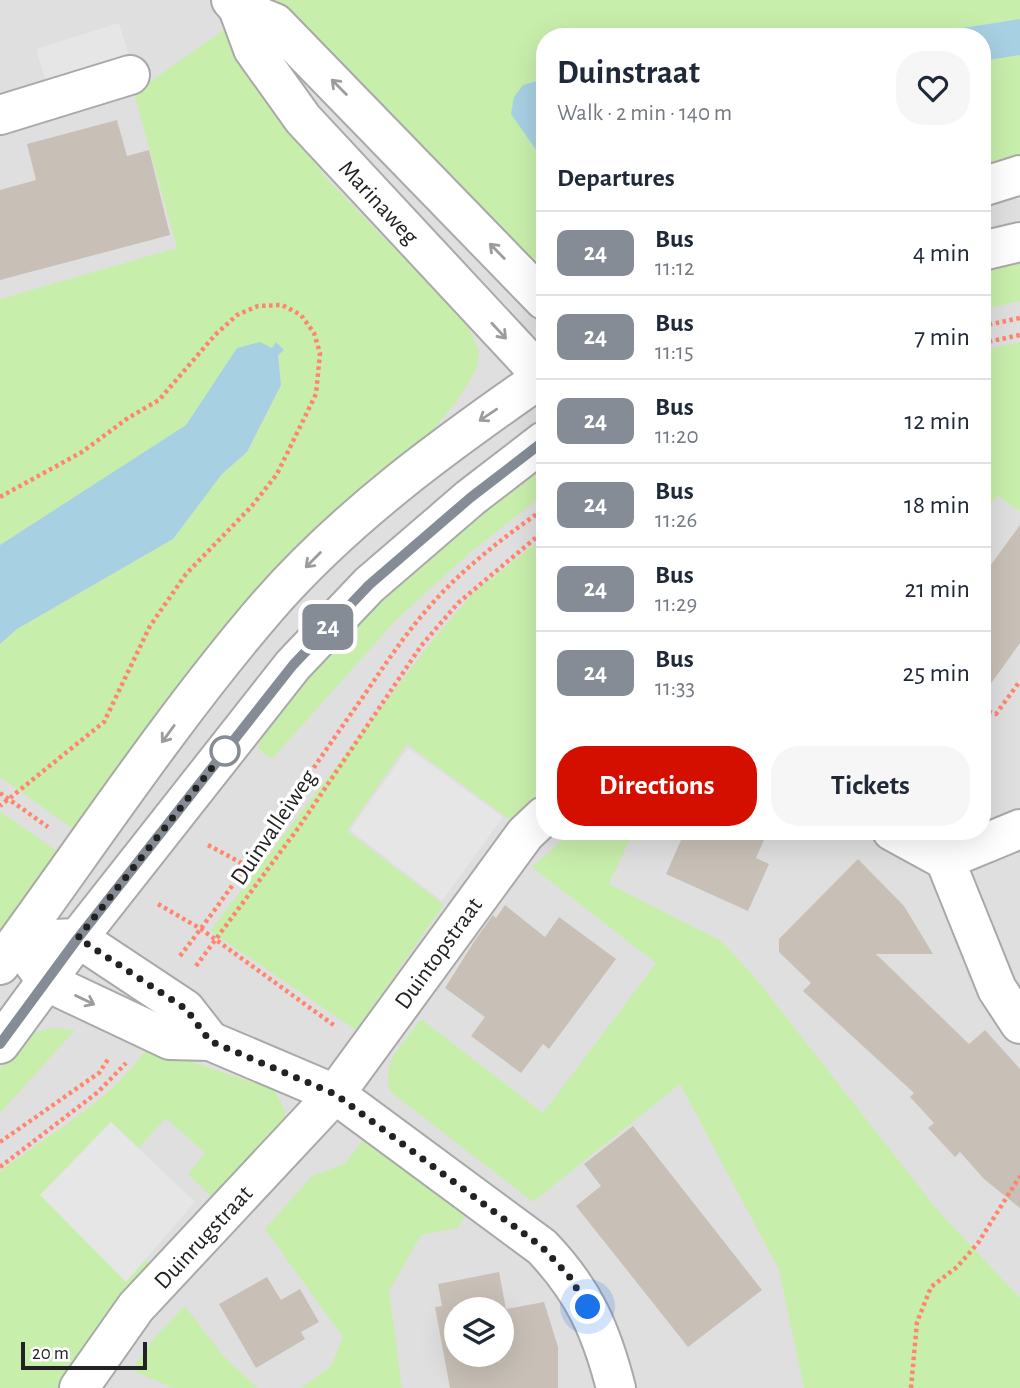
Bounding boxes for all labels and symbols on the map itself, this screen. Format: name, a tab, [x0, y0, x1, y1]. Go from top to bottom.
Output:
one-way arrow	[331, 79, 348, 96]
street label: Marinaweg	[334, 156, 423, 249]
one-way arrow	[489, 243, 506, 260]
one-way arrow	[491, 322, 507, 340]
one-way arrow	[479, 408, 498, 422]
one-way arrow	[305, 551, 322, 568]
line badge: 24	[296, 604, 360, 650]
one-way arrow	[160, 725, 175, 743]
unlabelled marker	[210, 736, 240, 766]
street label: Duinvalleiweg	[227, 765, 321, 890]
street label: Duintopstraat	[391, 893, 487, 1014]
one-way arrow	[74, 994, 95, 1008]
street label: Duinrugstraat	[150, 1181, 257, 1294]
your location	[570, 1289, 605, 1324]
scale bar	[21, 1339, 147, 1371]

